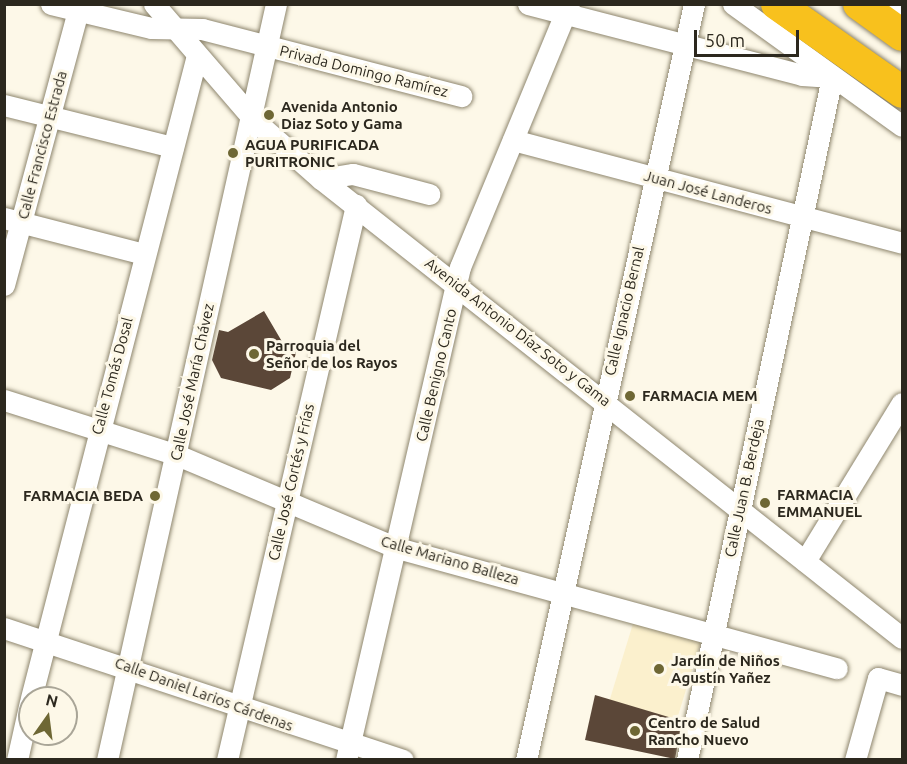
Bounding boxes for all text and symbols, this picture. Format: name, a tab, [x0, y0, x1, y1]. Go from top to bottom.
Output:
scale bar	[697, 18, 802, 56]
text: 50 m	[705, 30, 745, 50]
street label: Privada Domingo Ramírez	[278, 41, 450, 101]
street label: Calle Francisco Estrada	[14, 69, 70, 221]
place label: Avenida Antonio Diaz Soto y Gama	[281, 97, 403, 132]
marker: Avenida Antonio Diaz Soto y Gama	[262, 108, 276, 122]
place label: AGUA PURIFICADA PURITRONIC	[245, 135, 379, 170]
marker: AGUA PURIFICADA PURITRONIC	[226, 146, 240, 160]
street label: Juan José Landeros	[642, 166, 774, 218]
street label: Calle Ignacio Bernal	[600, 245, 648, 377]
street label: Avenida Antonio Díaz Soto y Gama	[422, 254, 614, 410]
street label: Calle José María Chávez	[167, 302, 217, 462]
street label: Calle Benigno Canto	[412, 307, 460, 443]
street label: Calle Tomás Dosal	[88, 315, 136, 437]
place label: Parroquia del Señor de los Rayos	[266, 336, 398, 371]
marker: Parroquia del Señor de los Rayos	[247, 347, 261, 361]
place label: FARMACIA MEM	[642, 387, 758, 405]
marker: FARMACIA MEM	[623, 389, 637, 403]
street label: Calle José Cortés y Frías	[264, 402, 318, 562]
street label: Calle Juan B. Berdeja	[721, 417, 767, 559]
place label: FARMACIA EMMANUEL	[777, 485, 862, 520]
place label: FARMACIA BEDA	[23, 487, 143, 505]
marker: FARMACIA BEDA	[148, 489, 162, 503]
marker: FARMACIA EMMANUEL	[758, 496, 772, 510]
street label: Calle Mariano Balleza	[379, 532, 521, 588]
place label: Jardín de Niños Agustín Yañez	[671, 651, 780, 686]
street label: Calle Daniel Larios Cárdenas	[112, 653, 296, 735]
marker: Jardín de Niños Agustín Yañez	[652, 662, 666, 676]
north arrow	[18, 686, 78, 746]
text: N	[44, 690, 60, 711]
place label: Centro de Salud Rancho Nuevo	[648, 713, 760, 748]
marker: Centro de Salud Rancho Nuevo	[626, 722, 644, 740]

